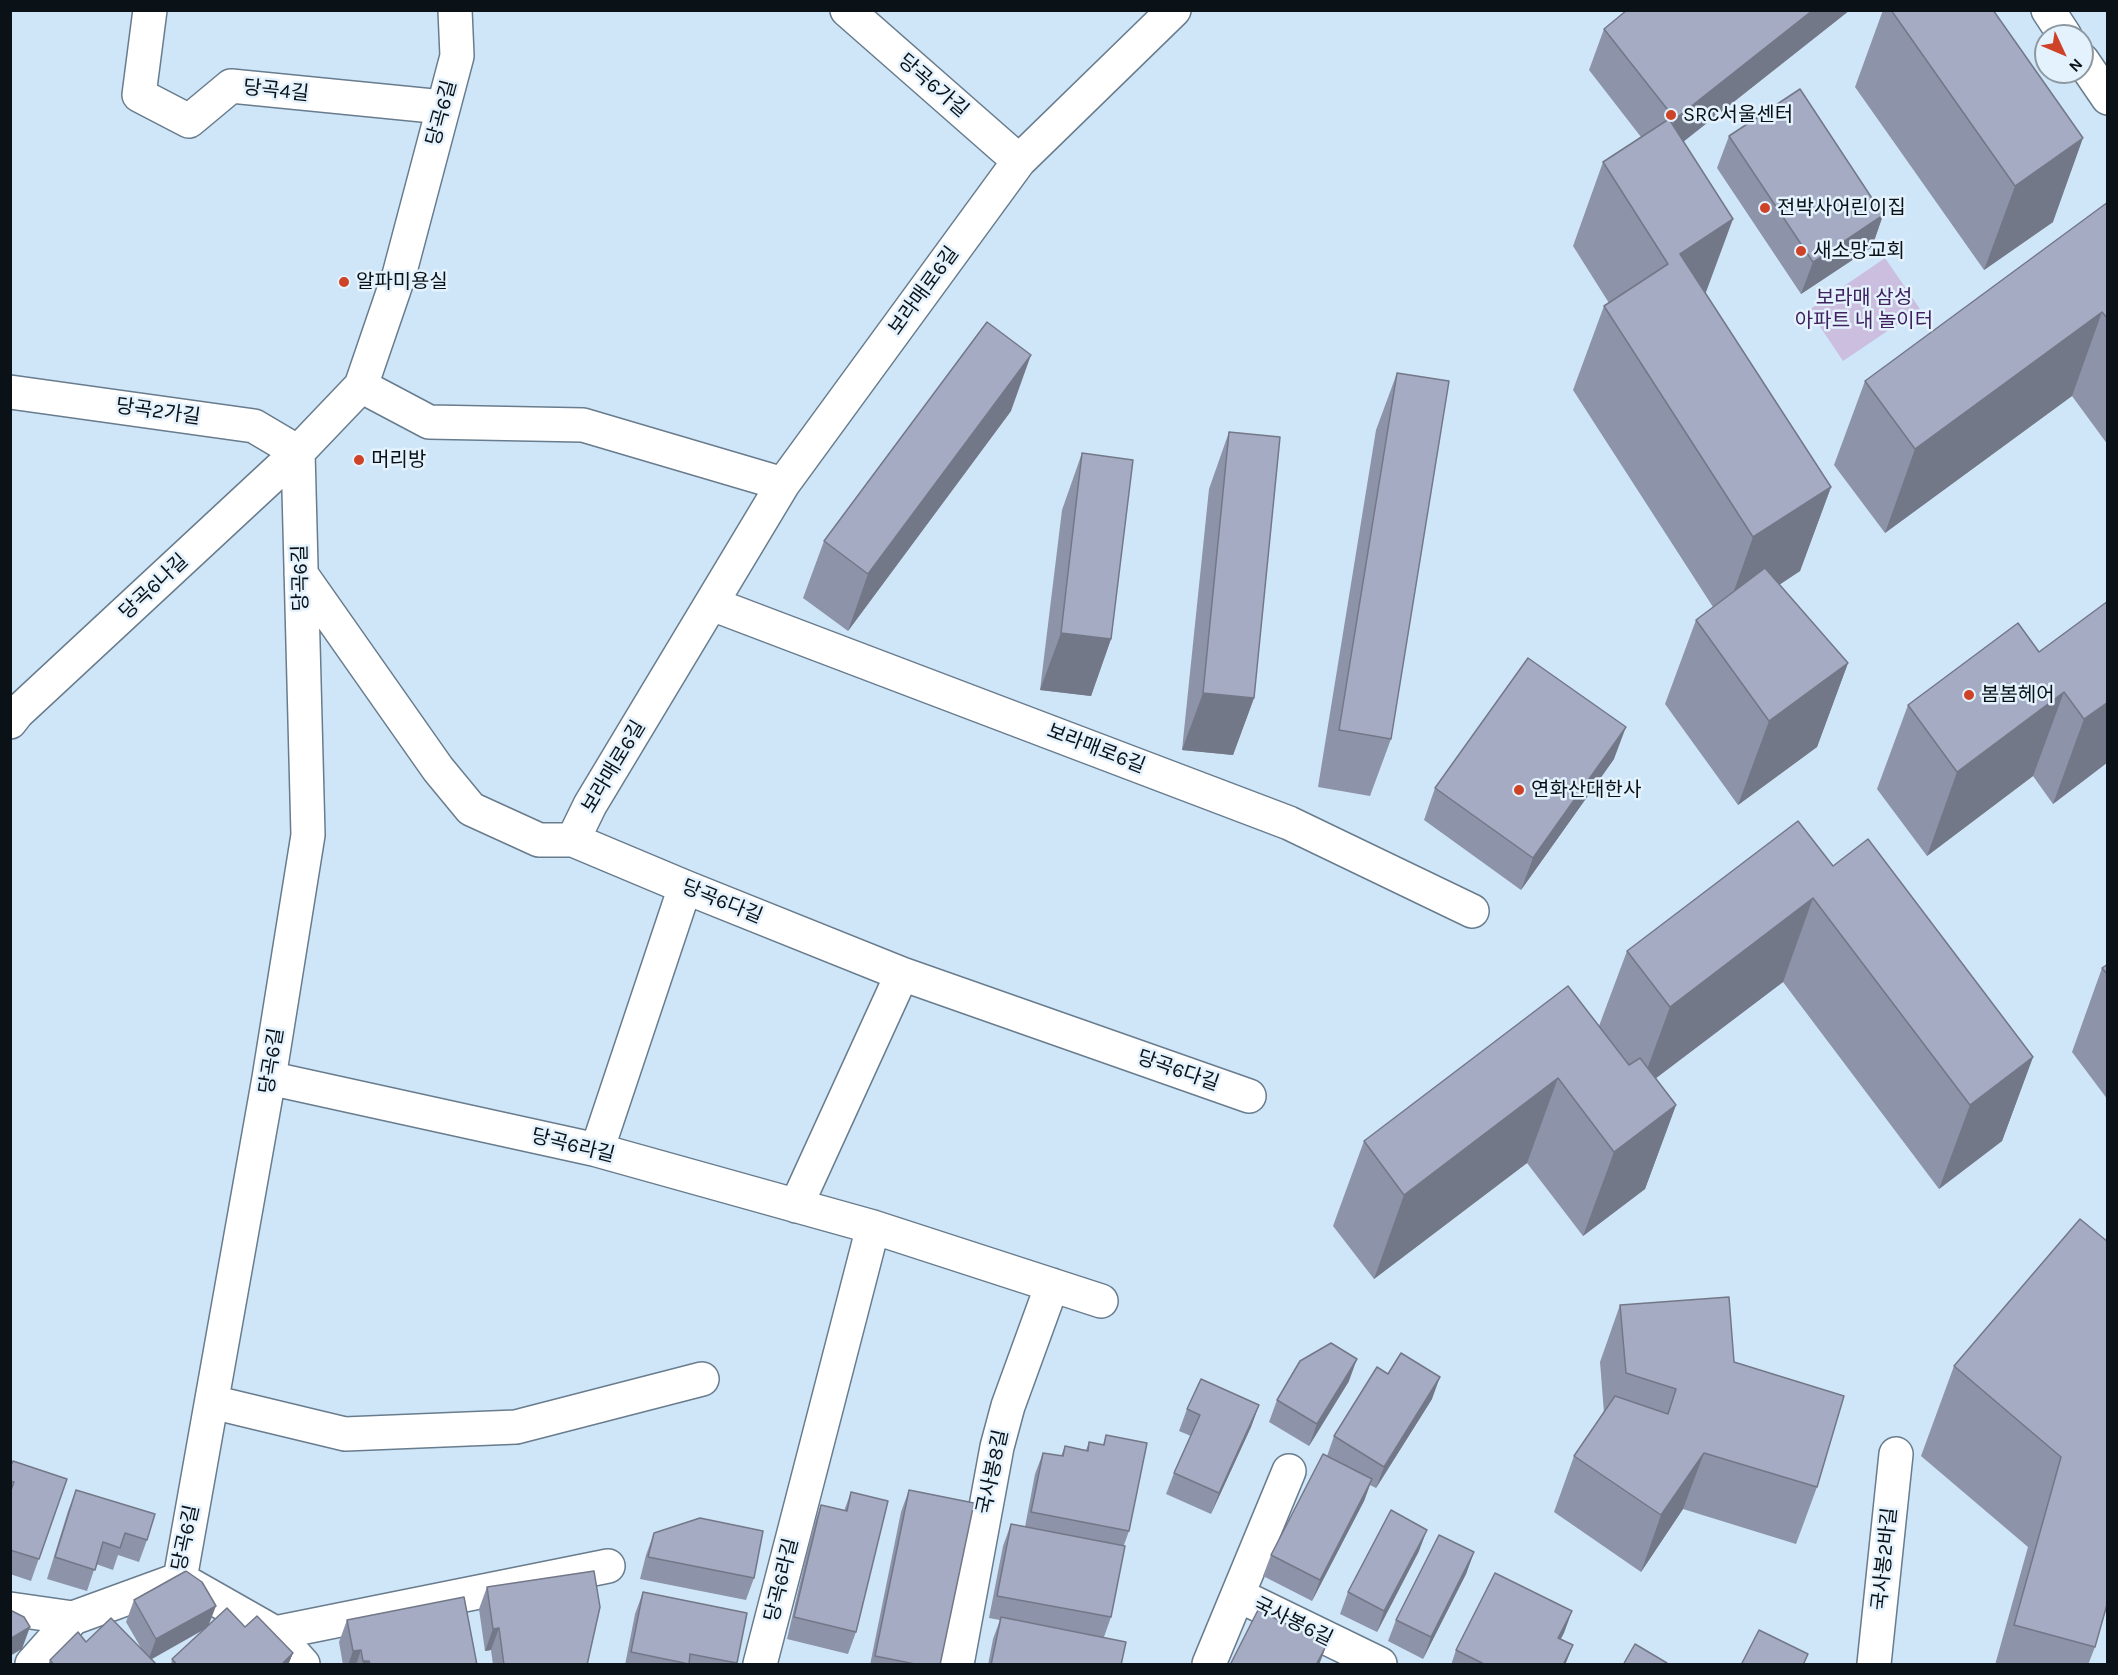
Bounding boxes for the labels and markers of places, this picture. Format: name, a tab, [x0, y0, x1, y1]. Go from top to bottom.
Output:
place label: SRC서울센터	[1683, 103, 1793, 127]
marker: SRC서울센터	[1664, 108, 1678, 122]
place label: 전박사어린이집	[1777, 196, 1906, 220]
marker: 전박사어린이집	[1758, 201, 1772, 215]
place label: 새소망교회	[1813, 239, 1905, 263]
marker: 새소망교회	[1794, 244, 1808, 258]
place label: 알파미용실	[356, 270, 448, 294]
marker: 알파미용실	[337, 275, 351, 289]
place label: 머리방	[371, 448, 426, 472]
marker: 머리방	[352, 453, 366, 467]
place label: 봄봄헤어	[1981, 683, 2055, 707]
marker: 봄봄헤어	[1962, 688, 1976, 702]
place label: 연화산대한사	[1531, 778, 1641, 802]
marker: 연화산대한사	[1512, 783, 1526, 797]

